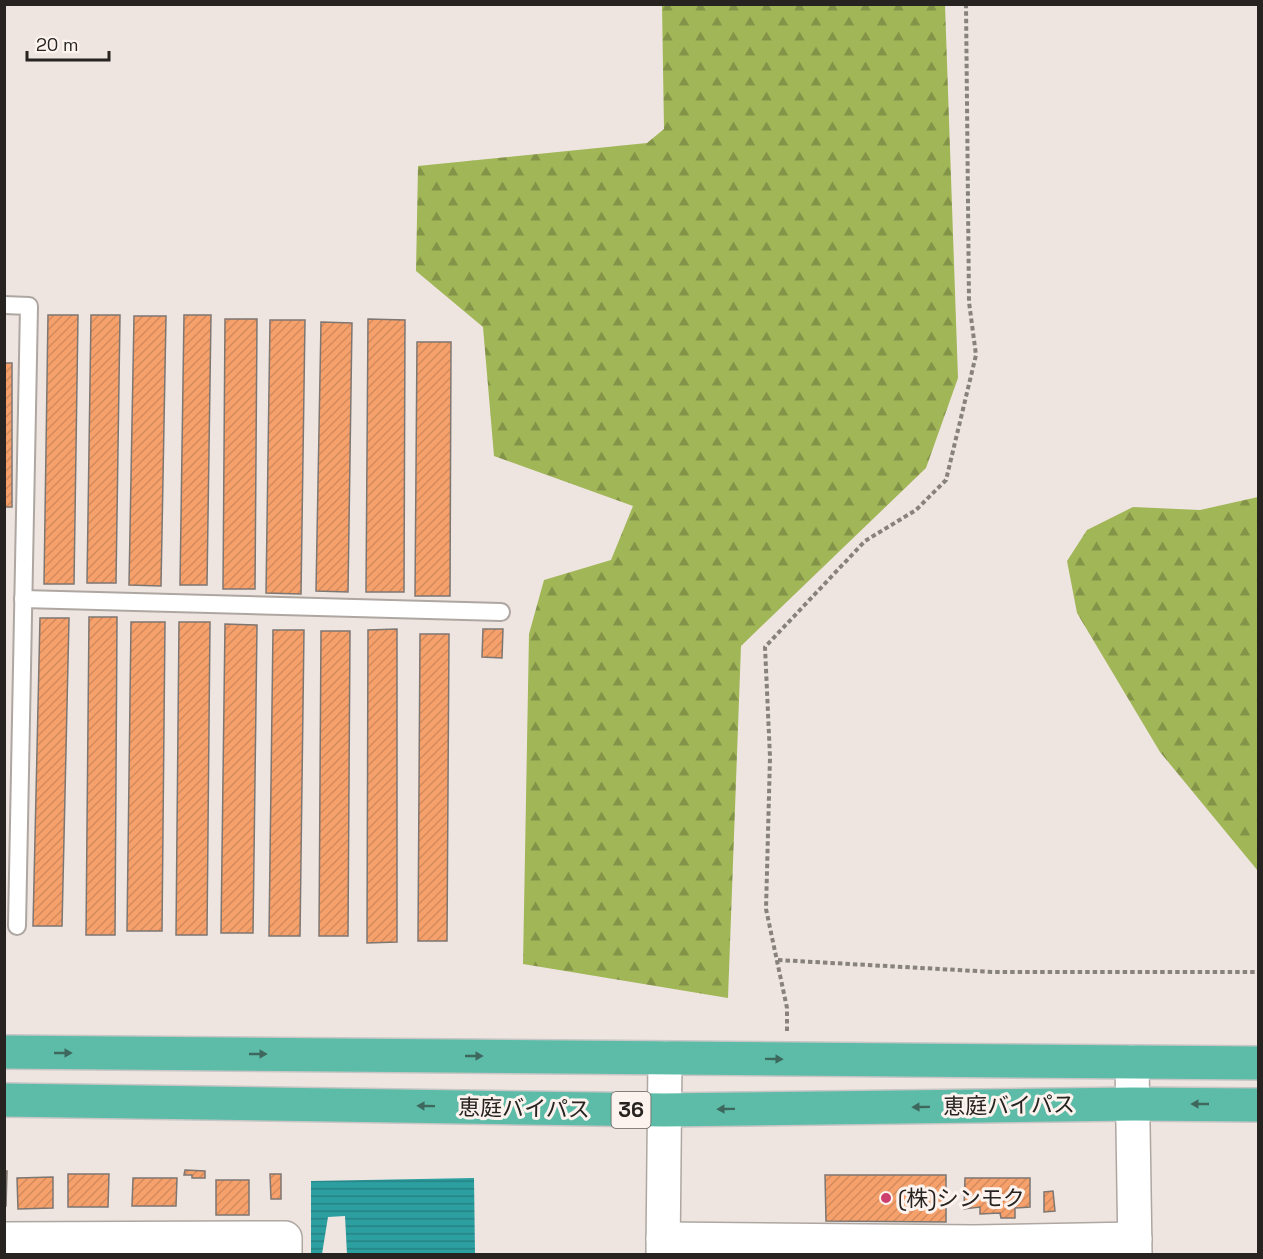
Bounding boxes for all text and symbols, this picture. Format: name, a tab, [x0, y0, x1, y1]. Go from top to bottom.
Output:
scale bar	[27, 24, 110, 62]
text: 20 m	[36, 33, 79, 56]
one-way arrow	[53, 1048, 72, 1058]
one-way arrow	[248, 1049, 267, 1059]
one-way arrow	[464, 1051, 483, 1061]
one-way arrow	[764, 1054, 783, 1064]
street label: 恵庭バイパス	[943, 1090, 1075, 1120]
road number: 36	[612, 1092, 650, 1128]
street label: 恵庭バイパス	[458, 1093, 590, 1123]
one-way arrow	[1191, 1099, 1210, 1109]
one-way arrow	[417, 1102, 436, 1111]
one-way arrow	[912, 1102, 931, 1112]
one-way arrow	[717, 1104, 736, 1114]
place label: (株)シンモク	[898, 1184, 1025, 1212]
marker: (株)シンモク	[879, 1191, 893, 1205]

